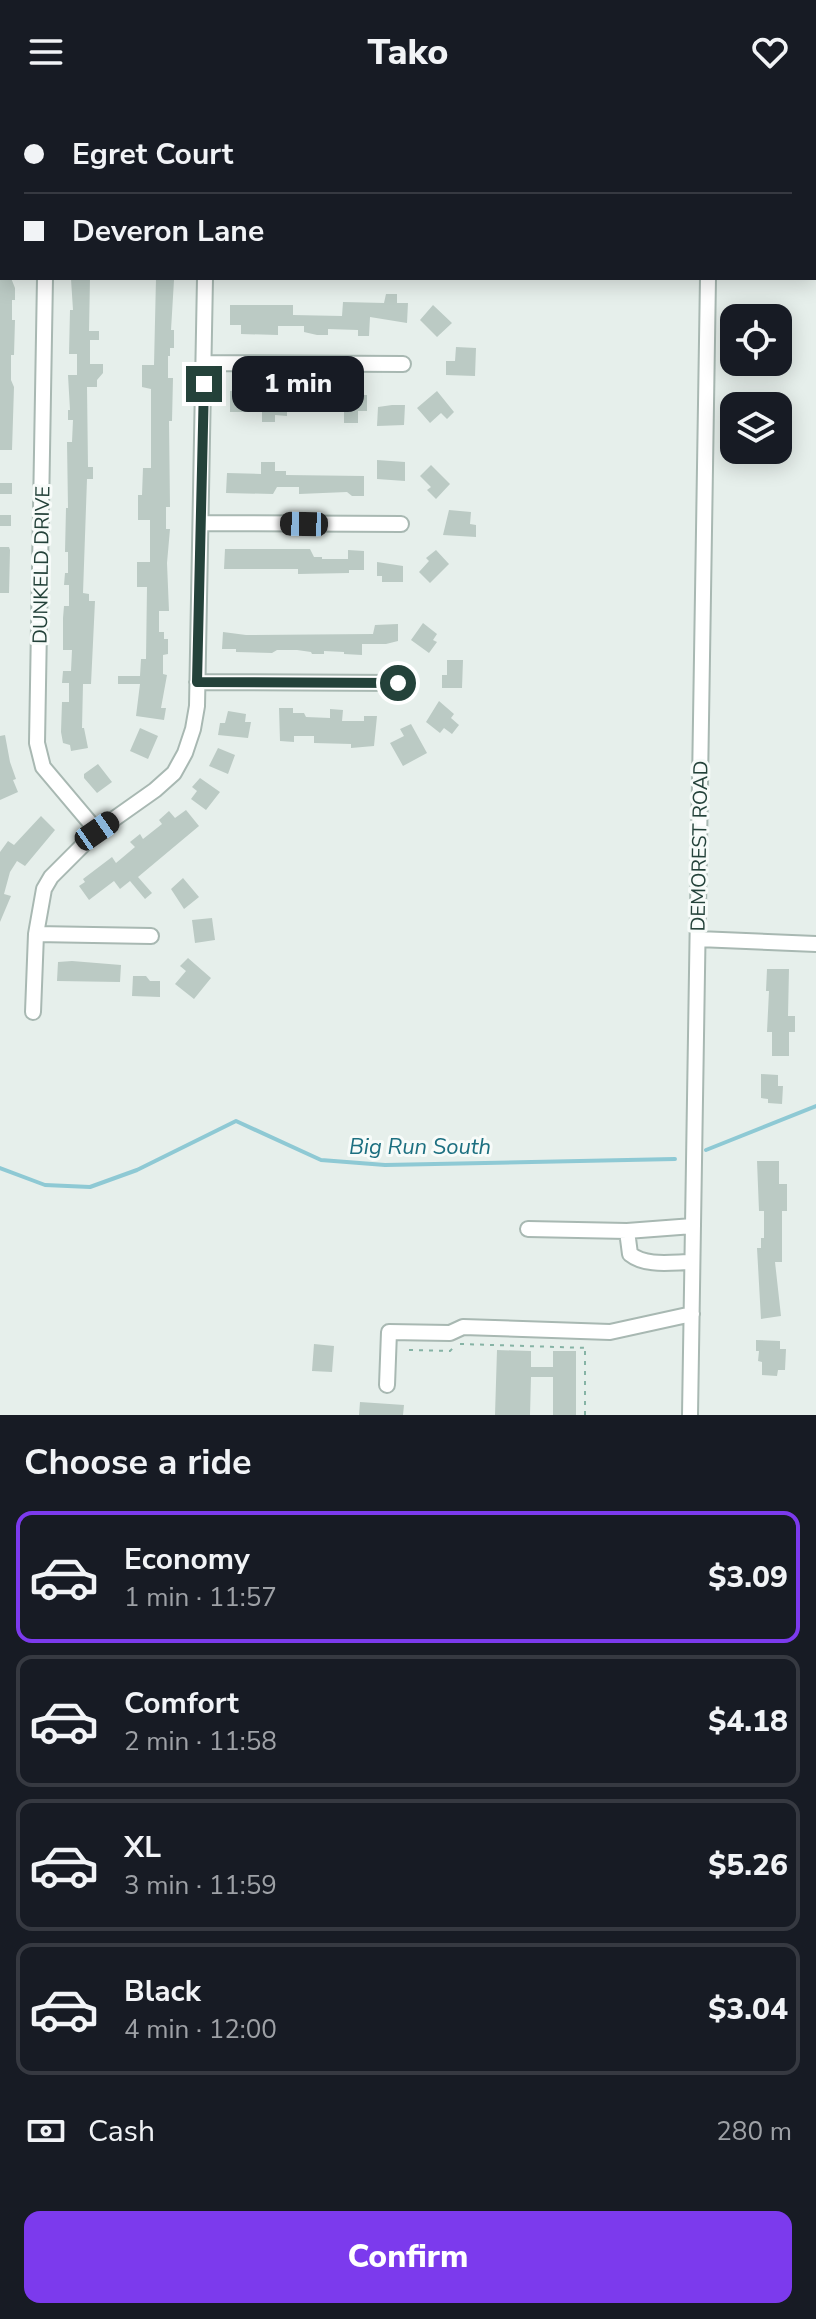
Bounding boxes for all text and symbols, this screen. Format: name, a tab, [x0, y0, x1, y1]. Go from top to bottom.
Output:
text: Tako	[368, 28, 448, 77]
icon: menu	[24, 30, 68, 74]
icon: heart	[748, 30, 792, 74]
text: Egret Court	[72, 134, 233, 175]
text: Deveron Lane	[72, 211, 264, 252]
map controls	[720, 304, 792, 464]
button: locate	[720, 304, 792, 376]
callout: 1 min	[232, 356, 364, 412]
route end	[186, 366, 222, 402]
text: 1 min	[264, 366, 332, 401]
button: layers	[720, 392, 792, 464]
street label: DUNKELD DRIVE	[27, 486, 56, 644]
car	[280, 512, 328, 536]
route start	[380, 665, 416, 701]
street label: DEMOREST ROAD	[685, 760, 714, 932]
car	[70, 807, 124, 855]
water label: Big Run South	[349, 1132, 491, 1162]
text: Choose a ride	[24, 1438, 252, 1487]
text: Economy	[124, 1539, 250, 1580]
icon: car	[28, 1541, 100, 1613]
text: $3.09	[708, 1557, 788, 1598]
text: 1 min · 11:57	[124, 1580, 277, 1615]
text: Comfort	[124, 1683, 239, 1724]
icon: car	[28, 1685, 100, 1757]
text: $4.18	[708, 1701, 788, 1742]
text: 2 min · 11:58	[124, 1724, 277, 1759]
text: XL	[124, 1827, 161, 1868]
icon: car	[28, 1829, 100, 1901]
text: $5.26	[708, 1845, 788, 1886]
text: 3 min · 11:59	[124, 1868, 277, 1903]
text: Black	[124, 1971, 201, 2012]
icon: car	[28, 1973, 100, 2045]
text: $3.04	[708, 1989, 788, 2030]
text: 4 min · 12:00	[124, 2012, 277, 2047]
icon: cash	[24, 2109, 68, 2153]
text: Cash	[88, 2111, 155, 2152]
text: 280 m	[716, 2114, 792, 2149]
button: Confirm	[24, 2211, 792, 2303]

